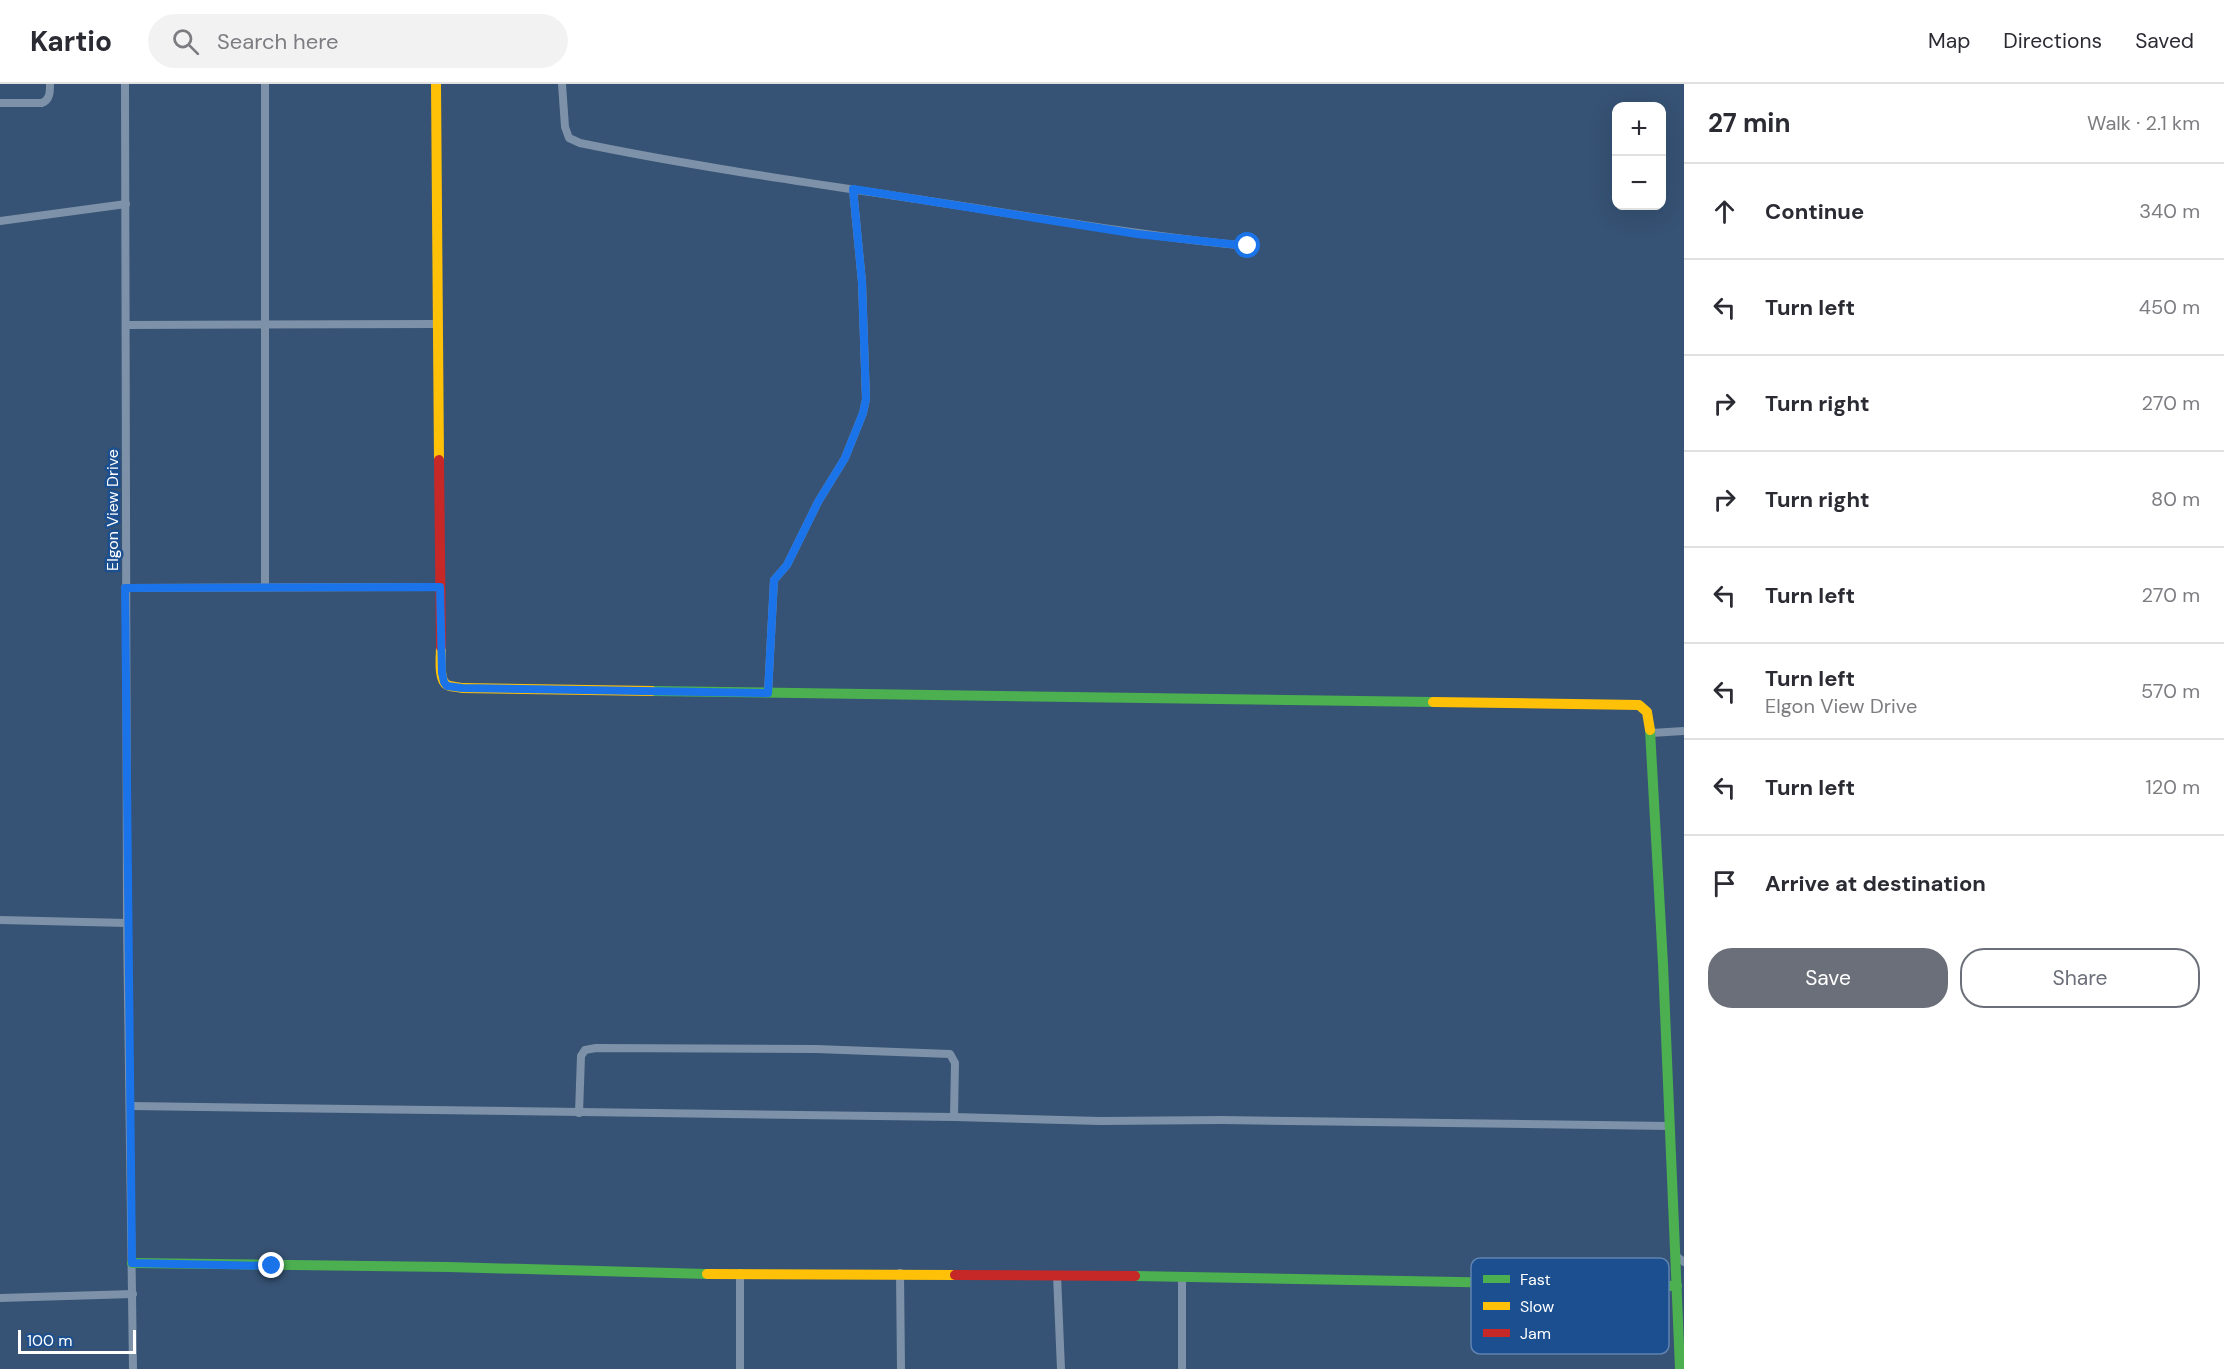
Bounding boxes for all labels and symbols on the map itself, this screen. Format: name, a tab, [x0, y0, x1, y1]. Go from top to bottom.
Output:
route start	[1234, 232, 1260, 258]
street label: Elgon View Drive	[102, 449, 123, 571]
route end	[258, 1252, 284, 1278]
legend	[1471, 1258, 1669, 1354]
text: Fast	[1520, 1269, 1551, 1290]
text: Slow	[1520, 1296, 1554, 1317]
text: Jam	[1520, 1323, 1551, 1344]
scale bar	[18, 1327, 136, 1354]

